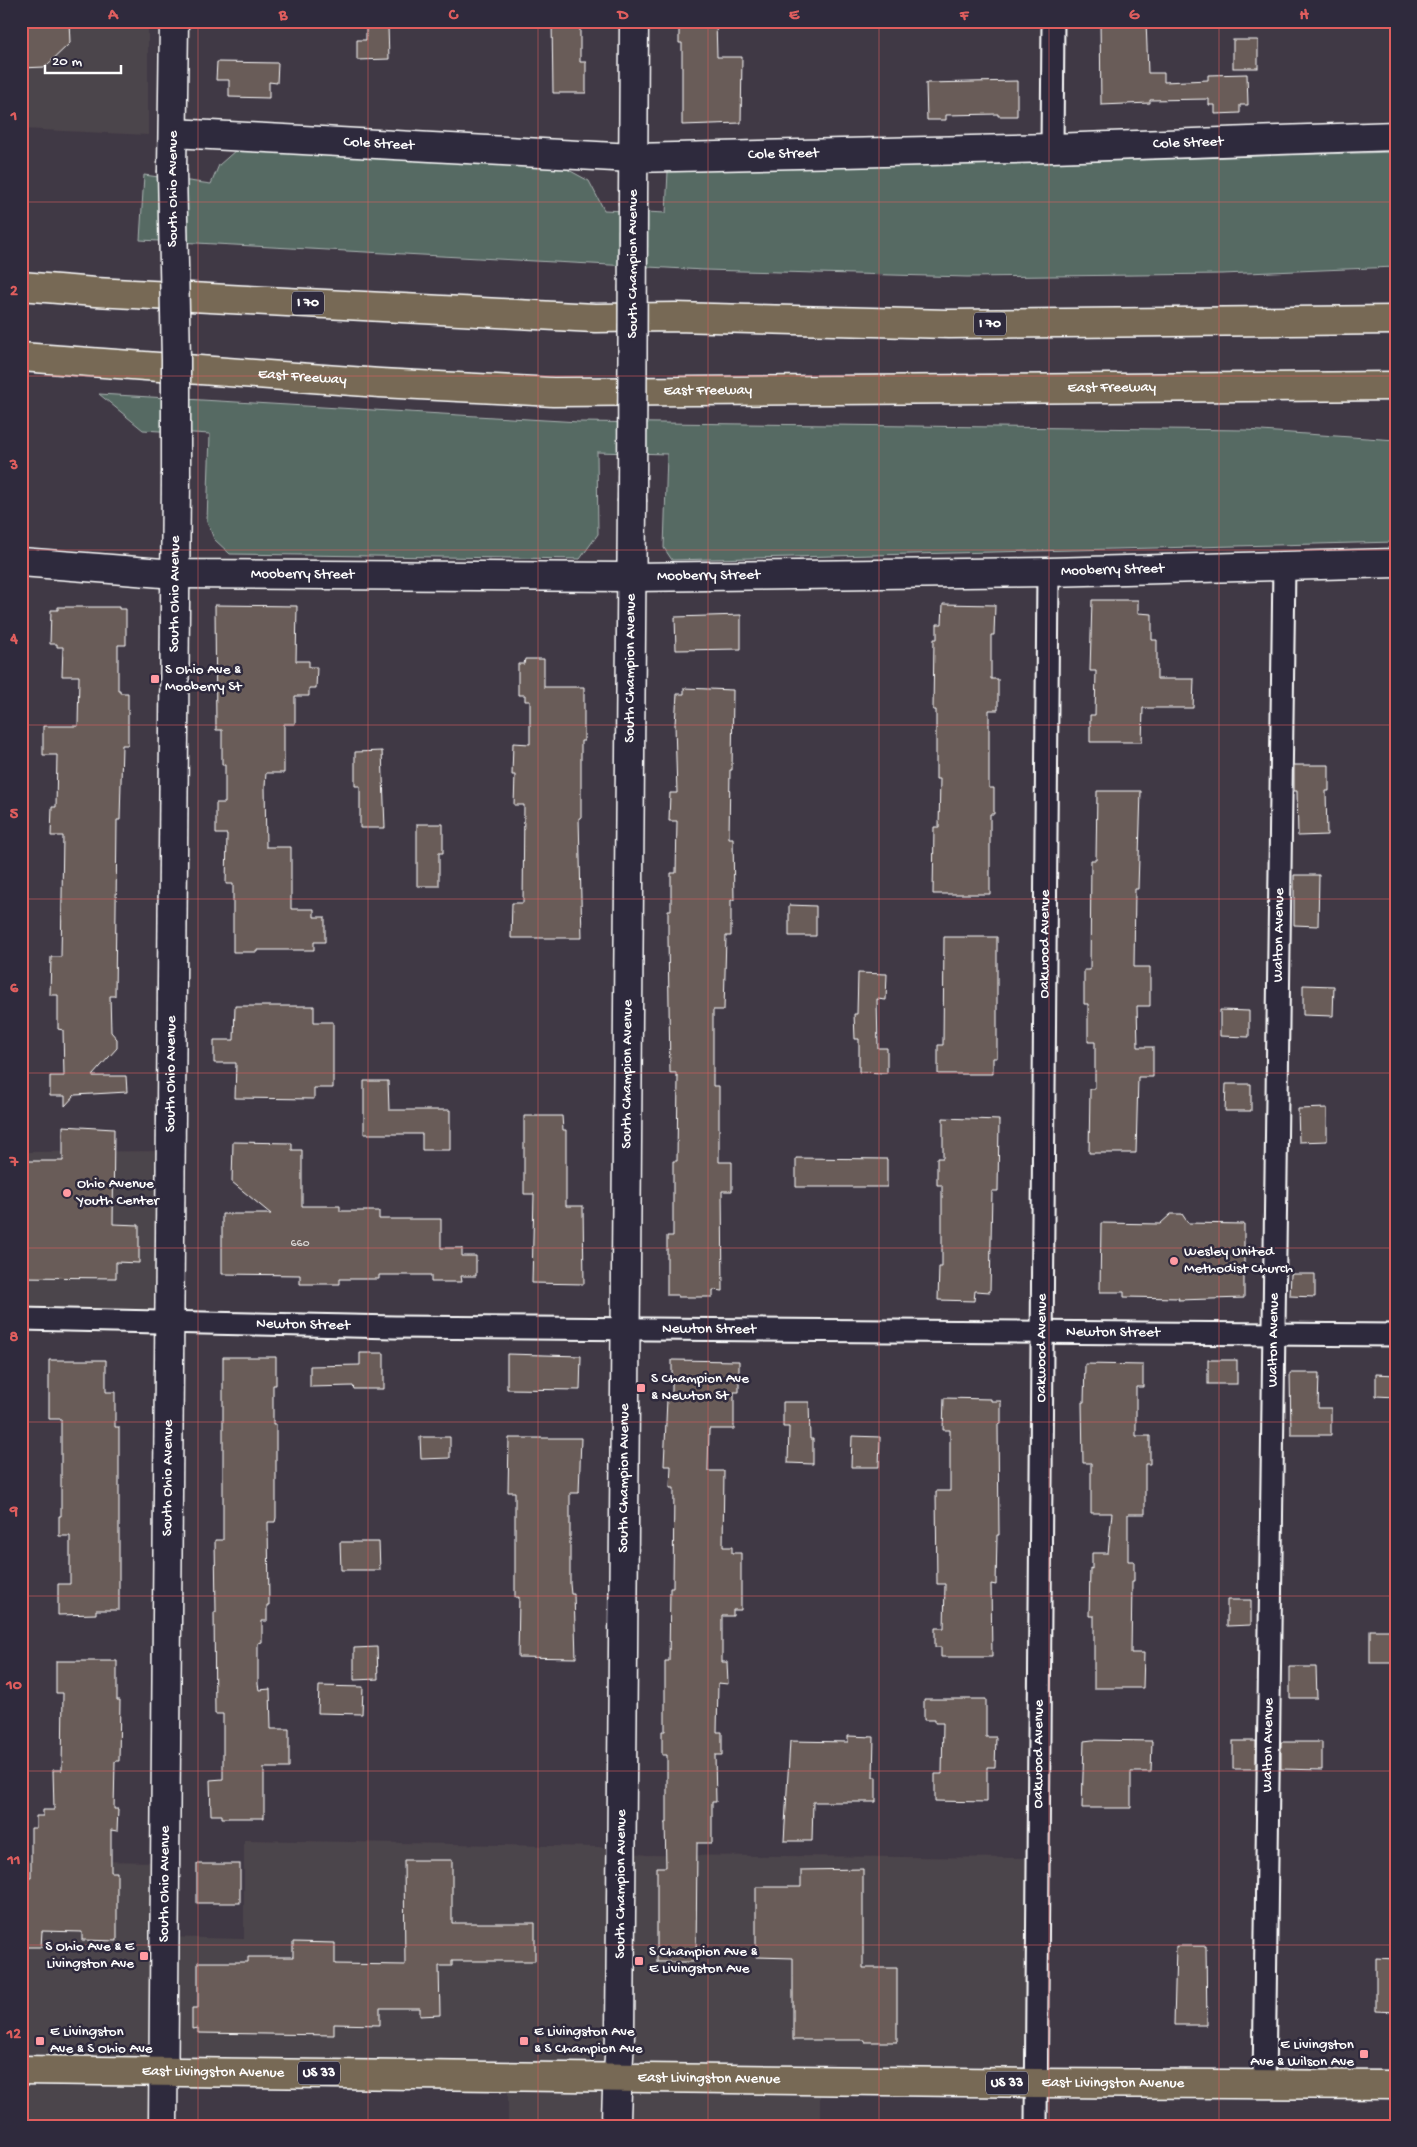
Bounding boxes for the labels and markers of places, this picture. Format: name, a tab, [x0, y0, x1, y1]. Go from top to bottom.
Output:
place label: S Ohio Ave & Mooberry St	[165, 661, 243, 696]
marker: S Ohio Ave & Mooberry St	[149, 673, 161, 685]
place label: Ohio Avenue Youth Center	[75, 1175, 160, 1210]
marker: Ohio Avenue Youth Center	[61, 1187, 73, 1199]
place label: Wesley United Methodist Church	[1184, 1243, 1293, 1278]
marker: Wesley United Methodist Church	[1168, 1255, 1180, 1267]
place label: S Champion Ave & Newton St	[651, 1370, 749, 1405]
marker: S Champion Ave & Newton St	[635, 1382, 647, 1394]
place label: S Ohio Ave & E Livingston Ave	[45, 1938, 135, 1973]
place label: S Champion Ave & E Livingston Ave	[649, 1943, 758, 1978]
marker: S Ohio Ave & E Livingston Ave	[138, 1950, 150, 1962]
marker: S Champion Ave & E Livingston Ave	[633, 1955, 645, 1967]
place label: E Livingston Ave & S Ohio Ave	[50, 2023, 153, 2058]
place label: E Livingston Ave & S Champion Ave	[534, 2023, 643, 2058]
marker: E Livingston Ave & S Ohio Ave	[34, 2035, 46, 2047]
marker: E Livingston Ave & S Champion Ave	[518, 2035, 530, 2047]
place label: E Livingston Ave & Wilson Ave	[1250, 2036, 1354, 2071]
marker: E Livingston Ave & Wilson Ave	[1358, 2048, 1370, 2060]

